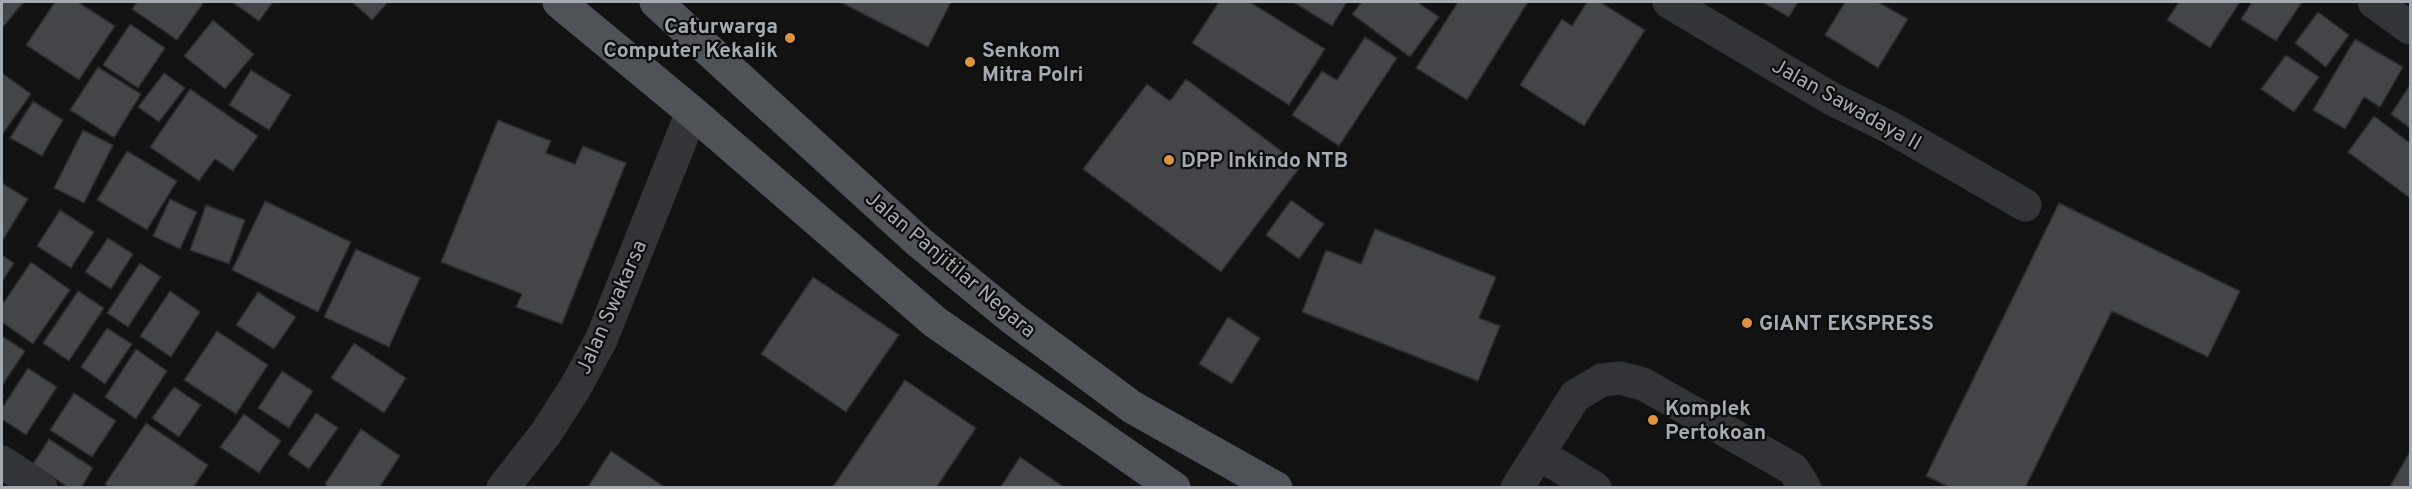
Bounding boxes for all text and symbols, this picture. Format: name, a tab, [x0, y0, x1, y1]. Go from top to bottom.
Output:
place label: Caturwarga Computer Kekalik	[603, 14, 778, 65]
marker: Caturwarga Computer Kekalik	[783, 31, 797, 45]
place label: Senkom Mitra Polri	[982, 38, 1084, 89]
street label: Jalan Sawadaya II	[1767, 53, 1926, 158]
marker: Senkom Mitra Polri	[963, 55, 977, 69]
place label: DPP Inkindo NTB	[1181, 148, 1348, 175]
marker: DPP Inkindo NTB	[1162, 153, 1176, 167]
street label: Jalan Panjitilar Negara	[859, 186, 1041, 345]
street label: Jalan Swakarsa	[571, 236, 654, 379]
place label: GIANT EKSPRESS	[1759, 311, 1934, 338]
marker: GIANT EKSPRESS	[1740, 316, 1754, 330]
place label: Komplek Pertokoan	[1665, 396, 1766, 447]
marker: Komplek Pertokoan	[1646, 413, 1660, 427]

